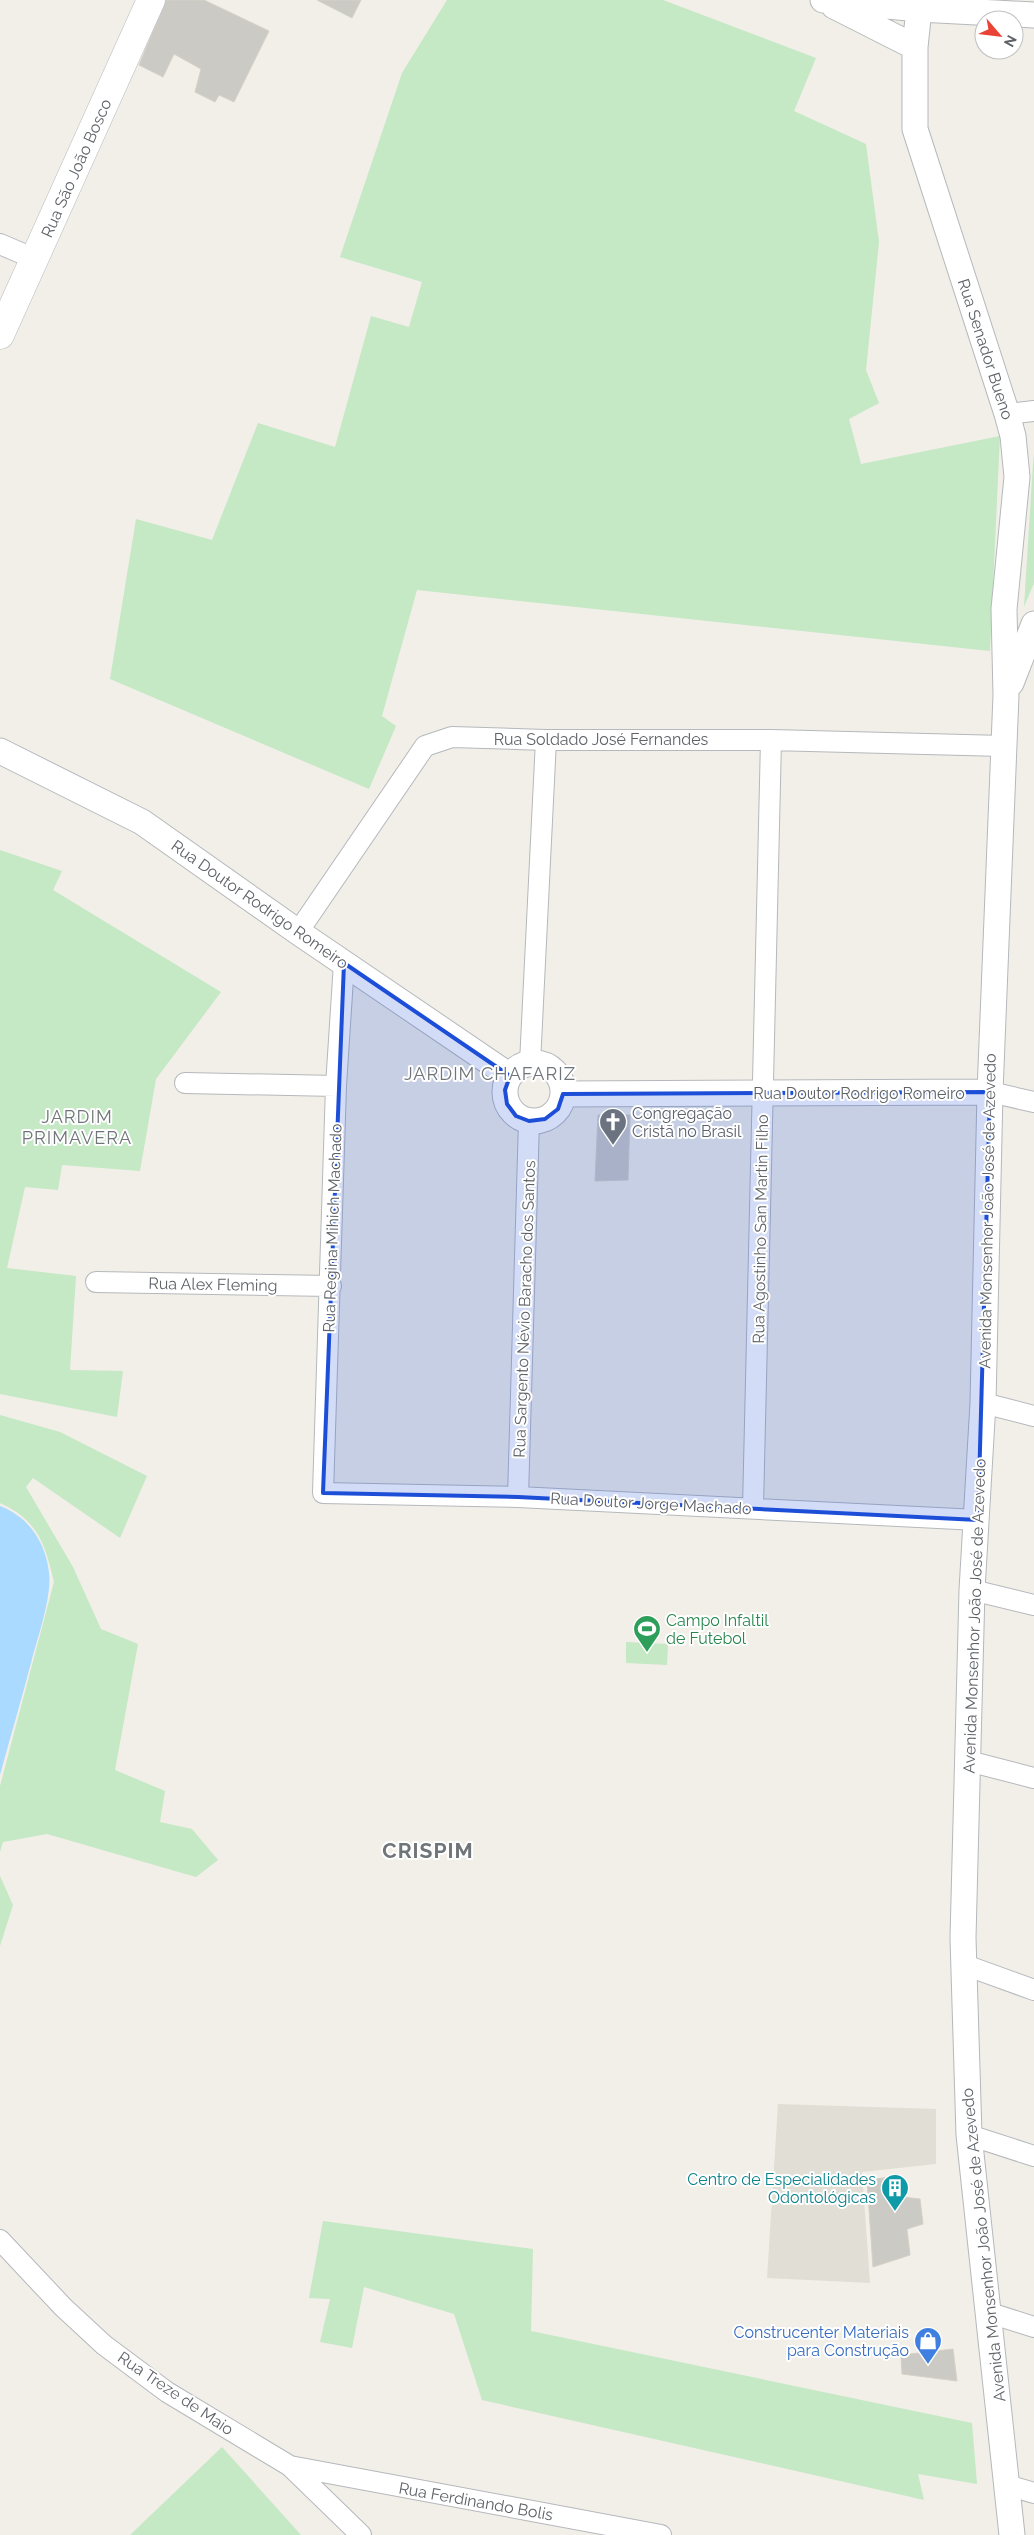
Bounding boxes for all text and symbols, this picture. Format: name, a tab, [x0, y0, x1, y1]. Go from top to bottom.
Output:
north arrow	[974, 10, 1024, 60]
text: N	[1001, 33, 1020, 50]
street label: Rua São João Bosco	[37, 96, 116, 240]
street label: Rua Senador Bueno	[954, 276, 1017, 422]
street label: Rua Soldado José Fernandes	[494, 730, 709, 749]
street label: Rua Doutor Rodrigo Romeiro	[168, 836, 352, 973]
street label: Avenida Monsenhor João José de Azevedo	[975, 1053, 1000, 1369]
district label: JARDIM CHAFARIZ	[404, 1063, 576, 1084]
street label: Rua Doutor Rodrigo Romeiro	[753, 1084, 965, 1103]
place label: Congregação Cristã no Brasil	[632, 1104, 742, 1141]
district label: JARDIM PRIMAVERA	[22, 1106, 132, 1148]
church icon: Congregação Cristã no Brasil	[598, 1107, 628, 1146]
street label: Rua Agostinho San Martin Filho	[749, 1114, 772, 1344]
street label: Rua Regina Mihich Machado	[319, 1123, 346, 1333]
street label: Rua Sargento Névio Baracho dos Santos	[510, 1160, 539, 1458]
street label: Rua Alex Fleming	[148, 1274, 278, 1295]
street label: Avenida Monsenhor João José de Azevedo	[960, 1458, 989, 1774]
street label: Rua Doutor Jorge Machado	[550, 1489, 752, 1518]
place label: Campo Infaltil de Futebol	[666, 1611, 769, 1648]
sports icon: Campo Infaltil de Futebol	[632, 1614, 662, 1653]
district label: CRISPIM	[382, 1838, 474, 1863]
street label: Avenida Monsenhor João José de Azevedo	[958, 2087, 1009, 2403]
place label: Centro de Especialidades Odontológicas	[687, 2170, 876, 2207]
building icon: Centro de Especialidades Odontológicas	[880, 2173, 910, 2212]
place label: Construcenter Materiais para Construção	[733, 2323, 909, 2360]
shop icon: Construcenter Materiais para Construção	[913, 2326, 943, 2365]
street label: Rua Treze de Maio	[114, 2348, 237, 2439]
street label: Rua Ferdinando Bolis	[397, 2479, 555, 2524]

